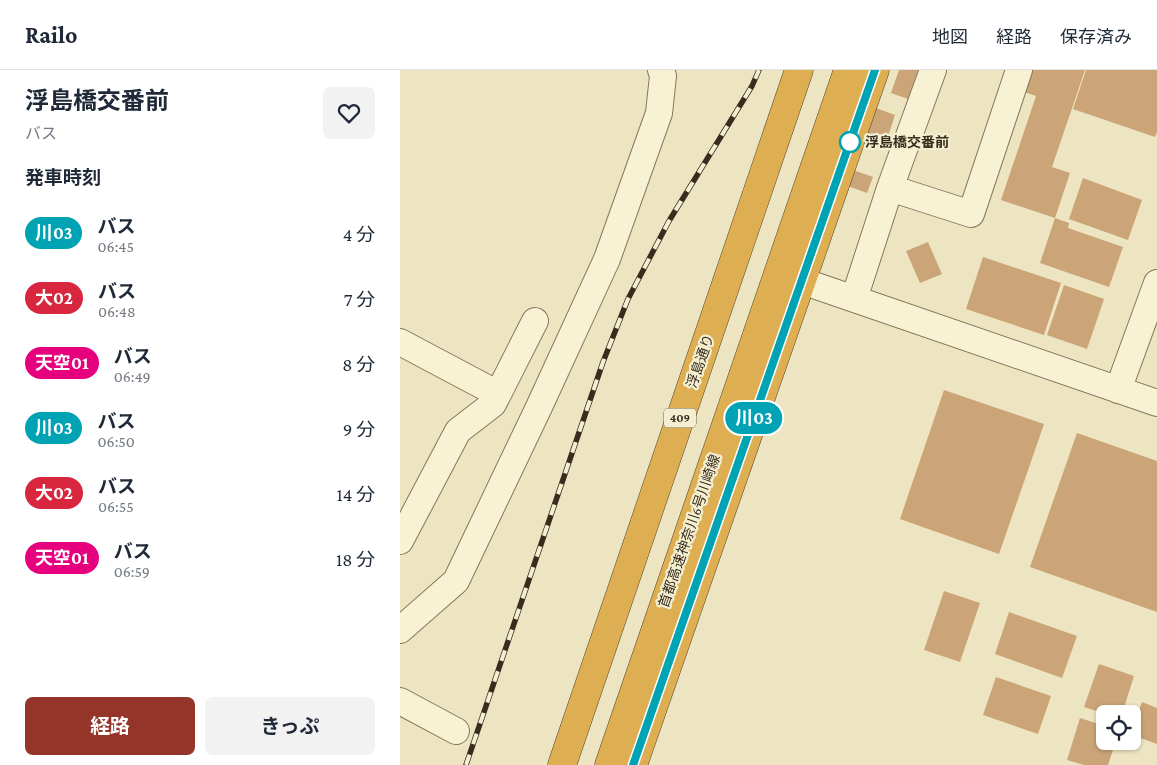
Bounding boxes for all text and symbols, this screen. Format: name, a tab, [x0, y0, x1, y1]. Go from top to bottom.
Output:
text: Railo	[25, 21, 77, 48]
text: 地図	[932, 27, 968, 47]
text: 経路	[996, 27, 1032, 47]
text: 保存済み	[1060, 27, 1132, 47]
text: 浮島橋交番前	[25, 87, 169, 114]
button: heart	[323, 87, 375, 139]
text: バス	[25, 125, 57, 142]
marker: 浮島橋交番前	[839, 131, 861, 153]
place label: 浮島橋交番前	[865, 134, 949, 150]
text: 発車時刻	[25, 167, 101, 188]
text: バス	[97, 216, 135, 237]
text: 川03	[35, 223, 72, 243]
text: 4 分	[343, 224, 375, 245]
text: 06:45	[97, 238, 134, 255]
text: バス	[98, 281, 136, 302]
text: 大02	[35, 288, 73, 308]
text: 7 分	[344, 289, 375, 310]
text: 06:48	[98, 303, 136, 320]
street label: 浮島通り	[683, 332, 717, 390]
text: バス	[114, 346, 152, 367]
text: 天空01	[35, 353, 89, 373]
text: 8 分	[342, 354, 375, 375]
text: 06:49	[114, 368, 151, 385]
line badge: 川03	[725, 402, 783, 434]
road number: 409	[664, 408, 696, 428]
text: 川03	[735, 408, 773, 428]
text: バス	[97, 411, 135, 432]
text: 川03	[35, 418, 72, 438]
text: 9 分	[343, 419, 375, 440]
text: 06:50	[97, 433, 135, 450]
street label: 首都高速神奈川6号川崎線	[655, 452, 723, 610]
text: バス	[98, 476, 136, 497]
text: 大02	[35, 483, 73, 503]
text: 14 分	[336, 484, 375, 505]
text: 06:55	[98, 498, 134, 515]
text: バス	[114, 541, 152, 562]
text: 天空01	[35, 548, 89, 568]
text: 18 分	[336, 549, 375, 570]
text: 06:59	[114, 563, 150, 580]
button: 経路	[25, 697, 195, 755]
button: きっぷ	[205, 697, 375, 755]
map controls	[1096, 705, 1141, 750]
button: locate	[1096, 705, 1141, 750]

